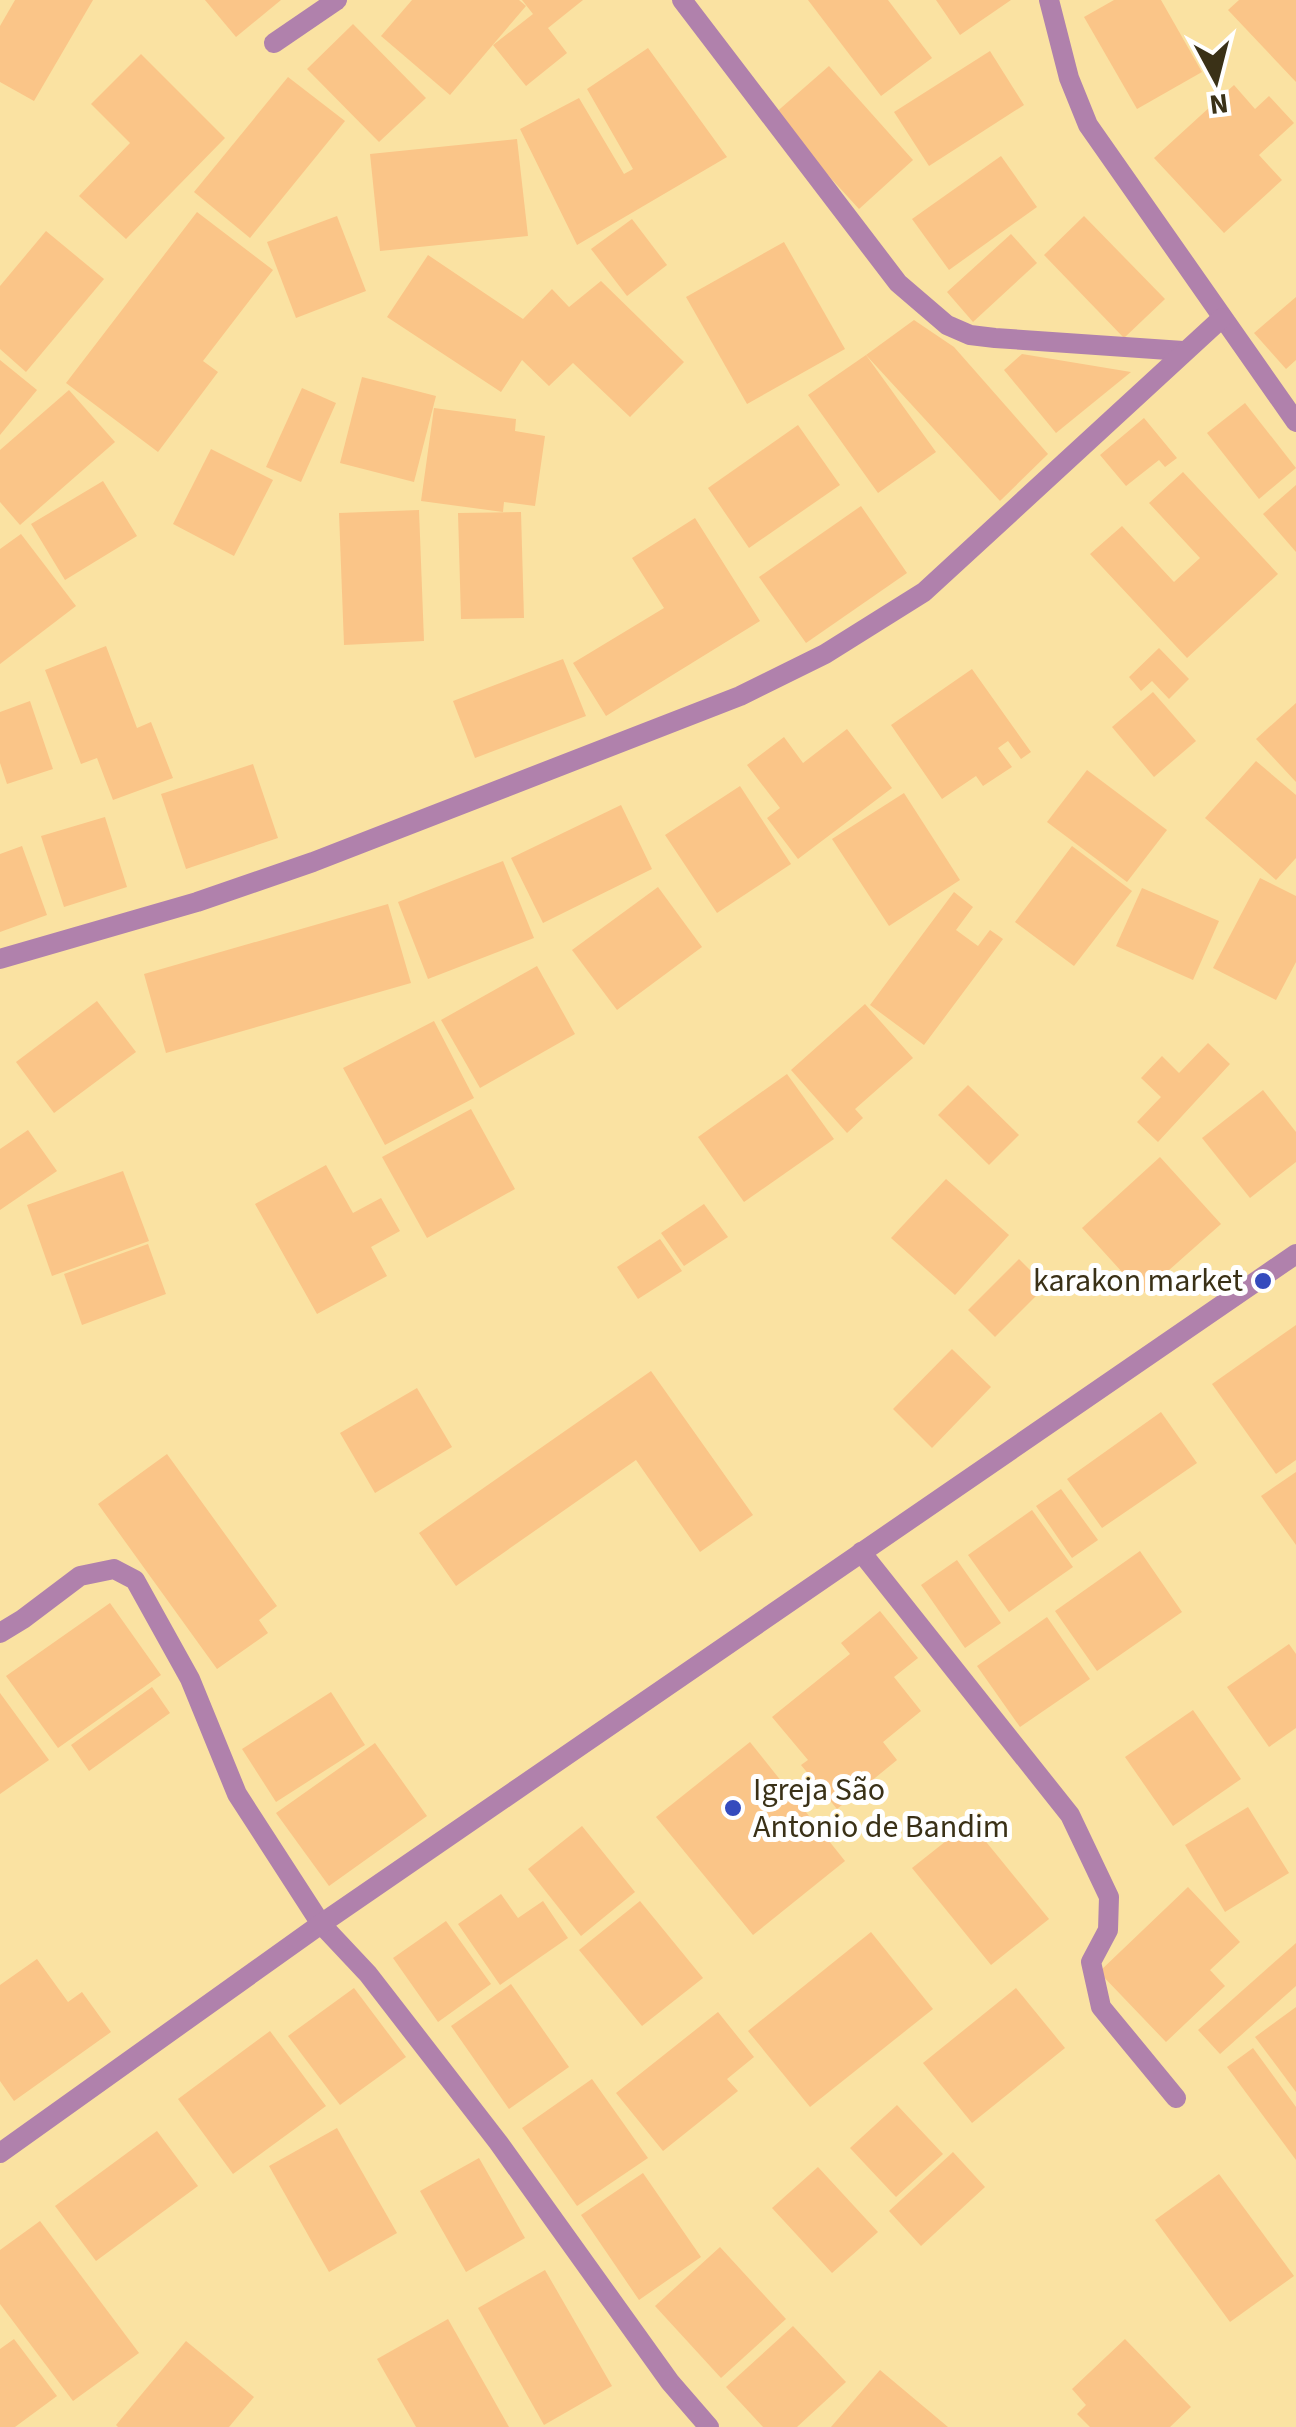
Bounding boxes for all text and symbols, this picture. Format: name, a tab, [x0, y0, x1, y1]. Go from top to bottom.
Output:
north arrow	[1166, 30, 1266, 130]
text: N	[1207, 83, 1231, 125]
place label: karakon market	[1033, 1258, 1243, 1304]
marker: karakon market	[1252, 1270, 1274, 1292]
place label: Igreja São Antonio de Bandim	[753, 1767, 1009, 1850]
marker: Igreja São Antonio de Bandim	[722, 1797, 744, 1819]

